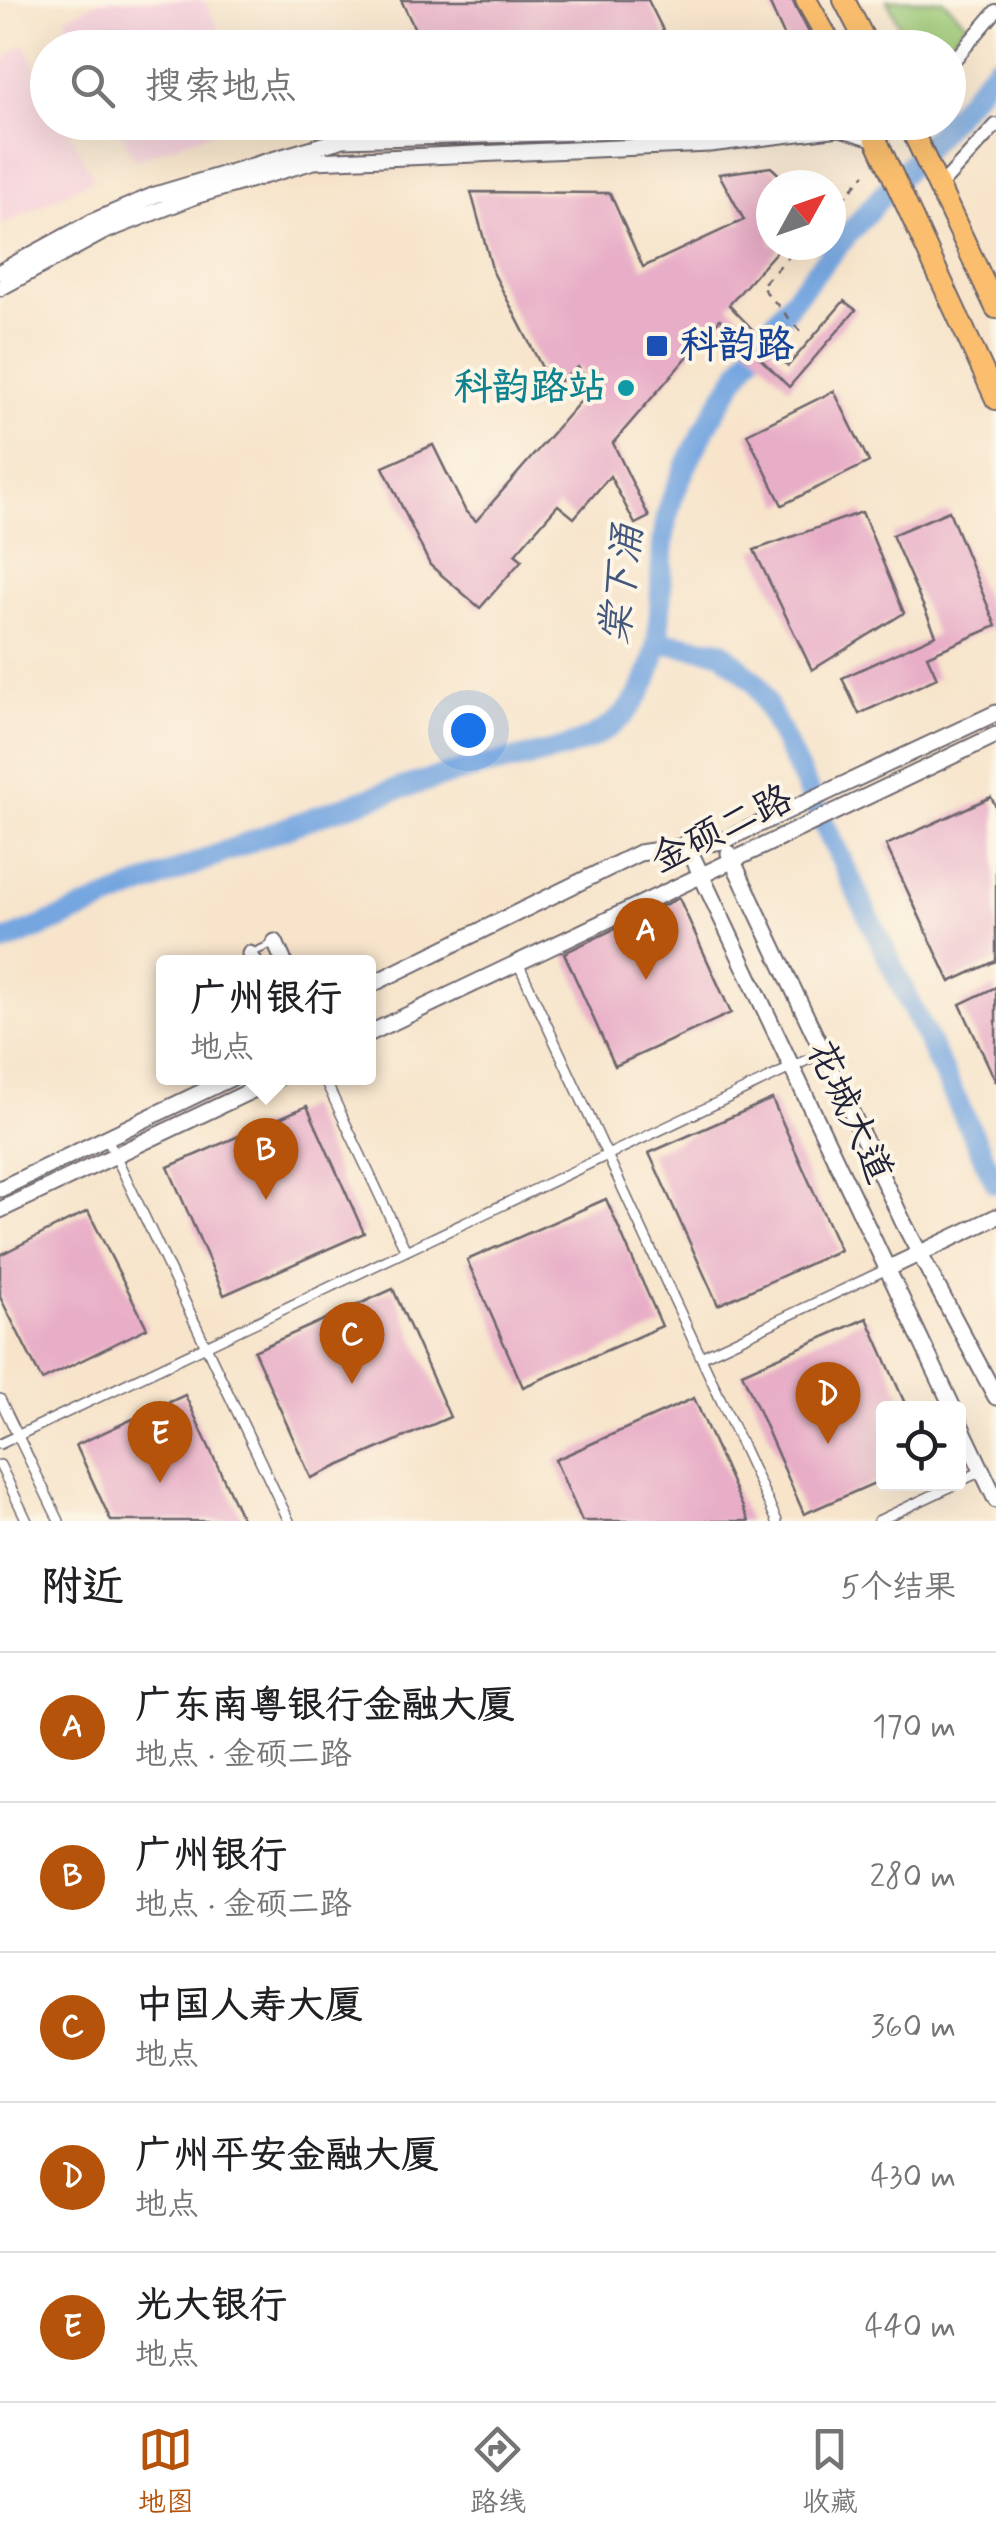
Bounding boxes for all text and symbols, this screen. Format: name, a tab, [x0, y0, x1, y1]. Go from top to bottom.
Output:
search box	[30, 30, 966, 140]
icon: search	[65, 58, 120, 113]
text: 搜索地点	[145, 63, 297, 112]
north arrow	[756, 170, 846, 260]
place label: 科韵路	[680, 322, 794, 371]
marker: 科韵路	[644, 333, 670, 359]
place label: 科韵路站	[454, 364, 606, 413]
marker: 科韵路站	[615, 377, 637, 399]
water label: 棠下涌	[590, 520, 656, 647]
your location	[443, 705, 494, 756]
street label: 金硕二路	[643, 775, 801, 885]
pin: A	[614, 898, 678, 980]
popup	[156, 955, 376, 1085]
text: 广州银行	[190, 975, 342, 1024]
text: 地点	[190, 1027, 254, 1069]
street label: 花城大道	[795, 1033, 903, 1191]
pin: B	[234, 1118, 298, 1200]
pin: C	[320, 1302, 384, 1384]
pin: D	[796, 1362, 860, 1444]
pin: E	[128, 1400, 192, 1483]
map controls	[876, 1401, 966, 1491]
button: locate	[876, 1401, 966, 1491]
text: 附近	[40, 1561, 124, 1616]
text: 5个结果	[841, 1567, 956, 1609]
text: 广东南粤银行金融大厦	[135, 1682, 515, 1731]
text: A	[62, 1706, 83, 1748]
text: 170 m	[872, 1706, 956, 1748]
text: 地点 · 金硕二路	[135, 1734, 352, 1776]
text: 广州银行	[135, 1832, 287, 1881]
text: B	[62, 1856, 83, 1898]
text: 280 m	[869, 1856, 956, 1898]
text: 地点 · 金硕二路	[135, 1884, 352, 1926]
text: 中国人寿大厦	[135, 1982, 363, 2031]
text: C	[61, 2006, 84, 2048]
text: 360 m	[870, 2006, 956, 2048]
text: 地点	[135, 2034, 199, 2076]
text: 广州平安金融大厦	[135, 2132, 439, 2181]
text: D	[61, 2156, 84, 2198]
text: 430 m	[870, 2156, 956, 2198]
text: 地点	[135, 2184, 199, 2226]
text: 光大银行	[135, 2282, 287, 2331]
text: E	[63, 2306, 82, 2348]
text: 440 m	[865, 2306, 956, 2348]
text: 地点	[135, 2334, 199, 2376]
tab: 地图	[138, 2422, 194, 2522]
tab: 路线	[470, 2422, 526, 2522]
tab: 收藏	[802, 2422, 858, 2522]

